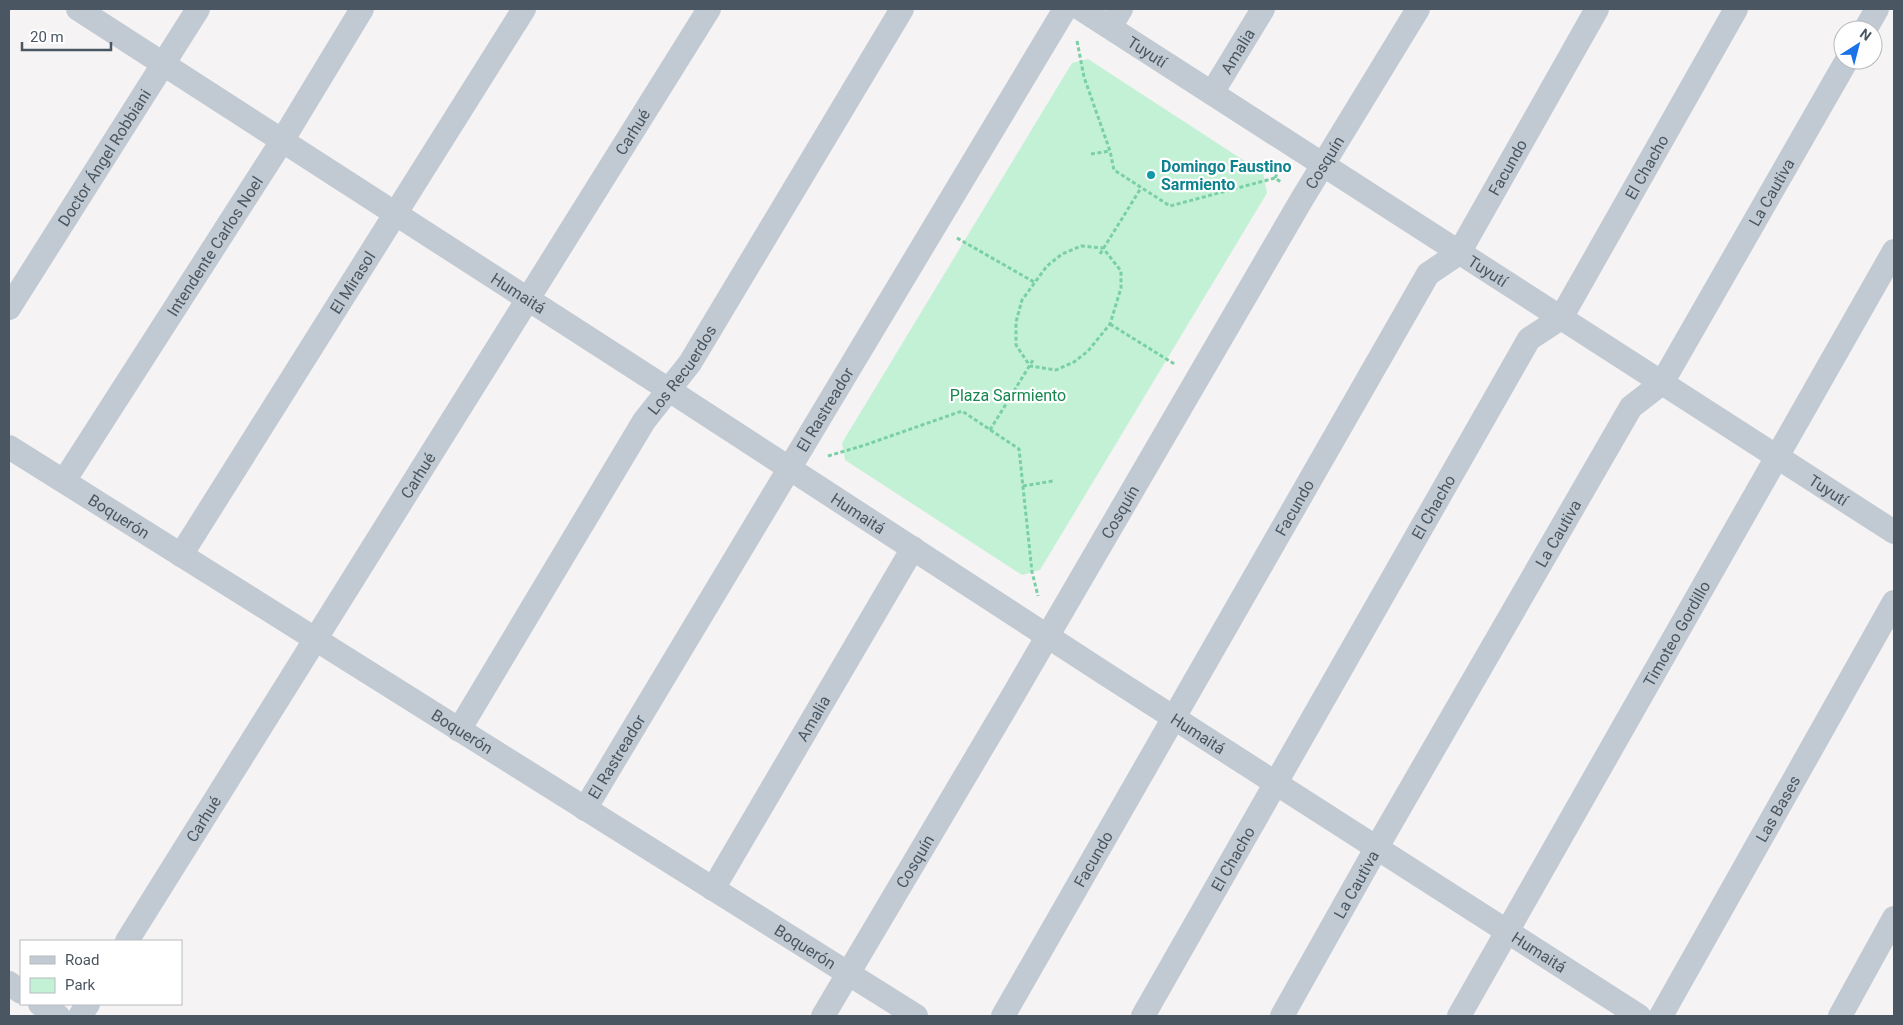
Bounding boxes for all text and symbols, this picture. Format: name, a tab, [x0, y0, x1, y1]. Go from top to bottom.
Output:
scale bar	[22, 20, 111, 52]
north arrow	[1833, 20, 1883, 70]
street label: Amalia	[1217, 25, 1259, 78]
text: N	[1857, 25, 1874, 44]
text: 20 m	[30, 28, 64, 46]
street label: Tuyutí	[1124, 32, 1171, 72]
street label: Doctor Ángel Robbiani	[54, 86, 155, 230]
street label: Carhué	[611, 106, 654, 159]
street label: El Chacho	[1621, 132, 1673, 203]
street label: Cosquín	[1301, 133, 1348, 193]
street label: Facundo	[1485, 136, 1531, 199]
street label: La Cautiva	[1745, 155, 1799, 230]
place label: Domingo Faustino Sarmiento	[1161, 157, 1292, 194]
marker: Domingo Faustino Sarmiento	[1145, 169, 1157, 181]
street label: Intendente Carlos Noel	[163, 173, 267, 320]
street label: El Mirasol	[326, 248, 379, 317]
street label: Tuyutí	[1464, 252, 1512, 292]
street label: Humaitá	[487, 269, 549, 318]
street label: Los Recuerdos	[644, 322, 721, 419]
street label: El Rastreador	[793, 364, 858, 455]
park label: Plaza Sarmiento	[950, 386, 1066, 405]
street label: Carhué	[397, 449, 440, 502]
street label: Tuyutí	[1805, 471, 1853, 511]
street label: El Chacho	[1408, 472, 1460, 543]
street label: Facundo	[1271, 476, 1318, 539]
street label: Cosquín	[1097, 482, 1143, 542]
street label: Humaitá	[827, 489, 889, 538]
street label: Boquerón	[85, 490, 153, 543]
street label: La Cautiva	[1532, 497, 1585, 571]
street label: Timoteo Gordillo	[1639, 578, 1714, 690]
street label: Amalia	[793, 692, 834, 745]
street label: Boquerón	[428, 705, 496, 758]
street label: Humaitá	[1167, 709, 1229, 758]
street label: El Rastreador	[584, 711, 650, 803]
street label: Las Bases	[1752, 772, 1804, 845]
street label: Carhué	[182, 793, 225, 846]
street label: El Chacho	[1207, 823, 1259, 895]
street label: Facundo	[1070, 828, 1117, 891]
street label: Cosquín	[892, 831, 938, 891]
street label: La Cautiva	[1330, 847, 1383, 922]
street label: Boquerón	[771, 921, 839, 973]
street label: Humaitá	[1508, 928, 1570, 977]
legend	[20, 940, 182, 1005]
text: Road	[65, 951, 99, 969]
text: Park	[65, 976, 96, 994]

